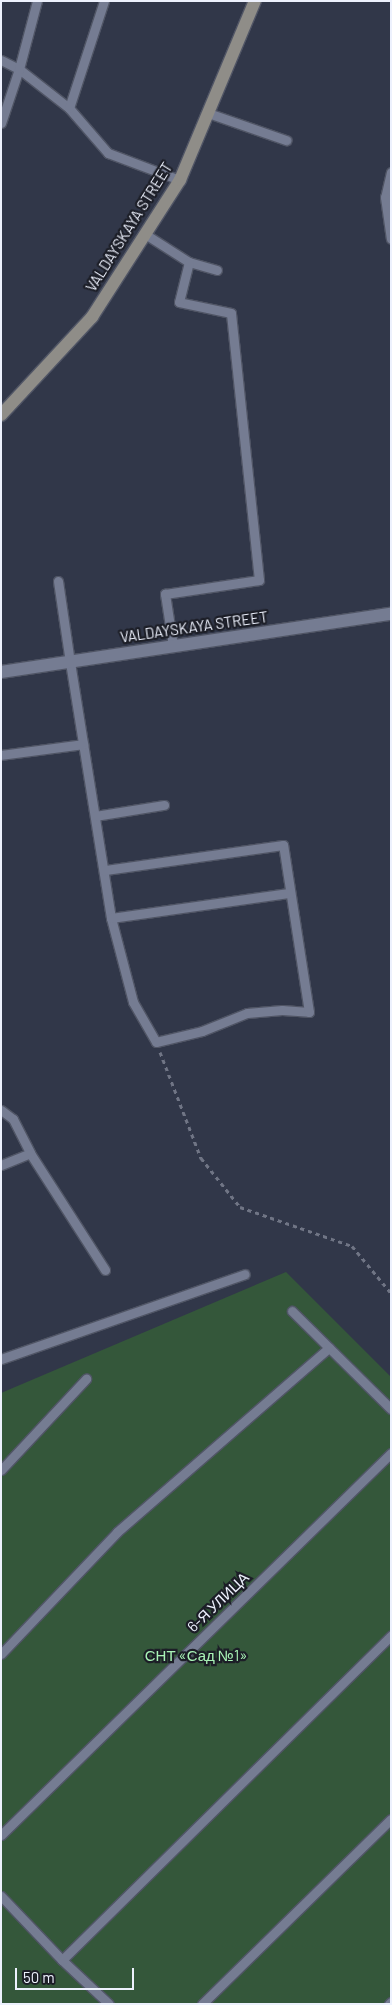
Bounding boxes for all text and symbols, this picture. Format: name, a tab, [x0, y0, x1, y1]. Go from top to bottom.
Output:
street label: VALDAYSKAYA STREET	[82, 159, 176, 295]
street label: VALDAYSKAYA STREET	[119, 608, 269, 646]
street label: 6-Я УЛИЦА	[184, 1568, 252, 1636]
park label: СНТ «Сад №1»	[145, 1647, 247, 1665]
scale bar	[18, 1958, 136, 1990]
text: 50 m	[23, 1968, 55, 1986]

